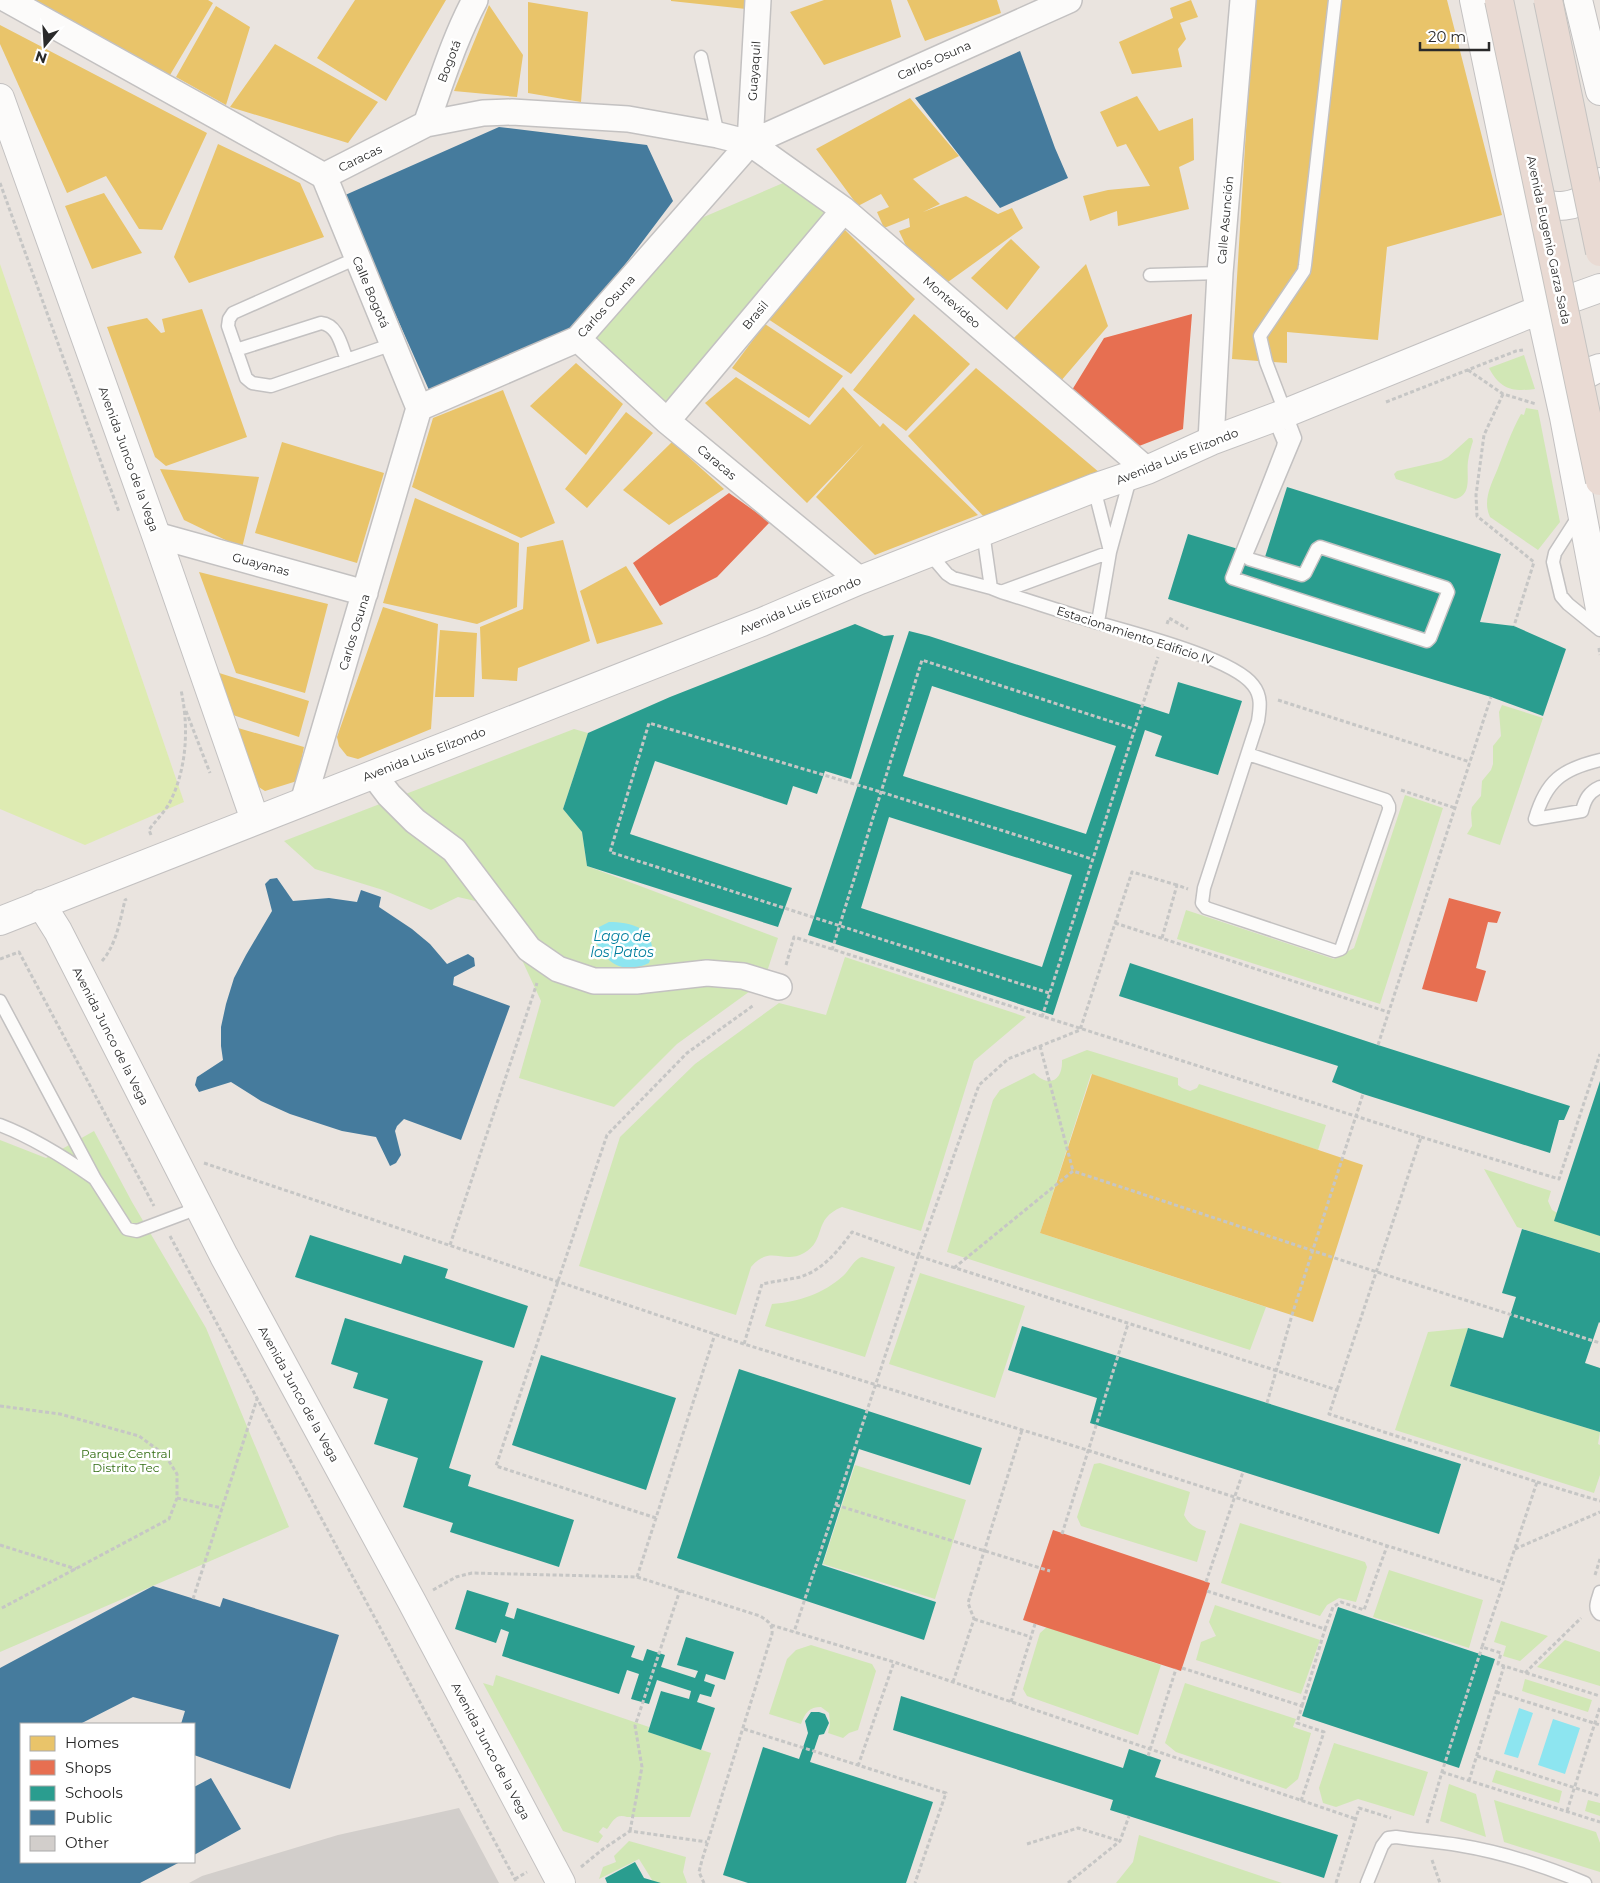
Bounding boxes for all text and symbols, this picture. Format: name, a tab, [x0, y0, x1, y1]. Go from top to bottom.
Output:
north arrow	[20, 20, 70, 70]
scale bar	[1420, 20, 1489, 52]
text: 20 m	[1428, 27, 1466, 46]
street label: Carlos Osuna	[895, 37, 973, 83]
street label: Bogotá	[434, 38, 464, 84]
street label: Guayaquil	[744, 40, 764, 102]
text: N	[33, 47, 49, 68]
street label: Caracas	[336, 141, 384, 175]
street label: Avenida Eugenio Garza Sada	[1524, 154, 1574, 326]
street label: Calle Asunción	[1214, 175, 1236, 265]
street label: Calle Bogotá	[349, 254, 393, 330]
street label: Carlos Osuna	[574, 272, 638, 340]
street label: Montevideo	[920, 273, 984, 331]
street label: Brasil	[739, 298, 771, 332]
street label: Avenida Junco de la Vega	[96, 384, 162, 534]
street label: Avenida Luis Elizondo	[1114, 425, 1240, 487]
street label: Caracas	[694, 441, 740, 483]
street label: Guayanas	[231, 549, 291, 579]
street label: Avenida Luis Elizondo	[737, 573, 863, 637]
street label: Carlos Osuna	[335, 592, 373, 672]
street label: Estacionamiento Edificio IV	[1055, 603, 1216, 668]
street label: Avenida Luis Elizondo	[360, 724, 488, 784]
water label: Lago de los Patos	[590, 927, 654, 961]
street label: Avenida Junco de la Vega	[70, 964, 152, 1108]
street label: Avenida Junco de la Vega	[255, 1323, 343, 1465]
park label: Parque Central Distrito Tec	[81, 1446, 171, 1475]
street label: Avenida Junco de la Vega	[448, 1680, 534, 1822]
legend	[20, 1723, 195, 1863]
text: Homes	[65, 1733, 119, 1752]
text: Shops	[65, 1758, 111, 1777]
text: Schools	[65, 1783, 123, 1802]
text: Public	[65, 1808, 113, 1827]
text: Other	[65, 1833, 109, 1852]

